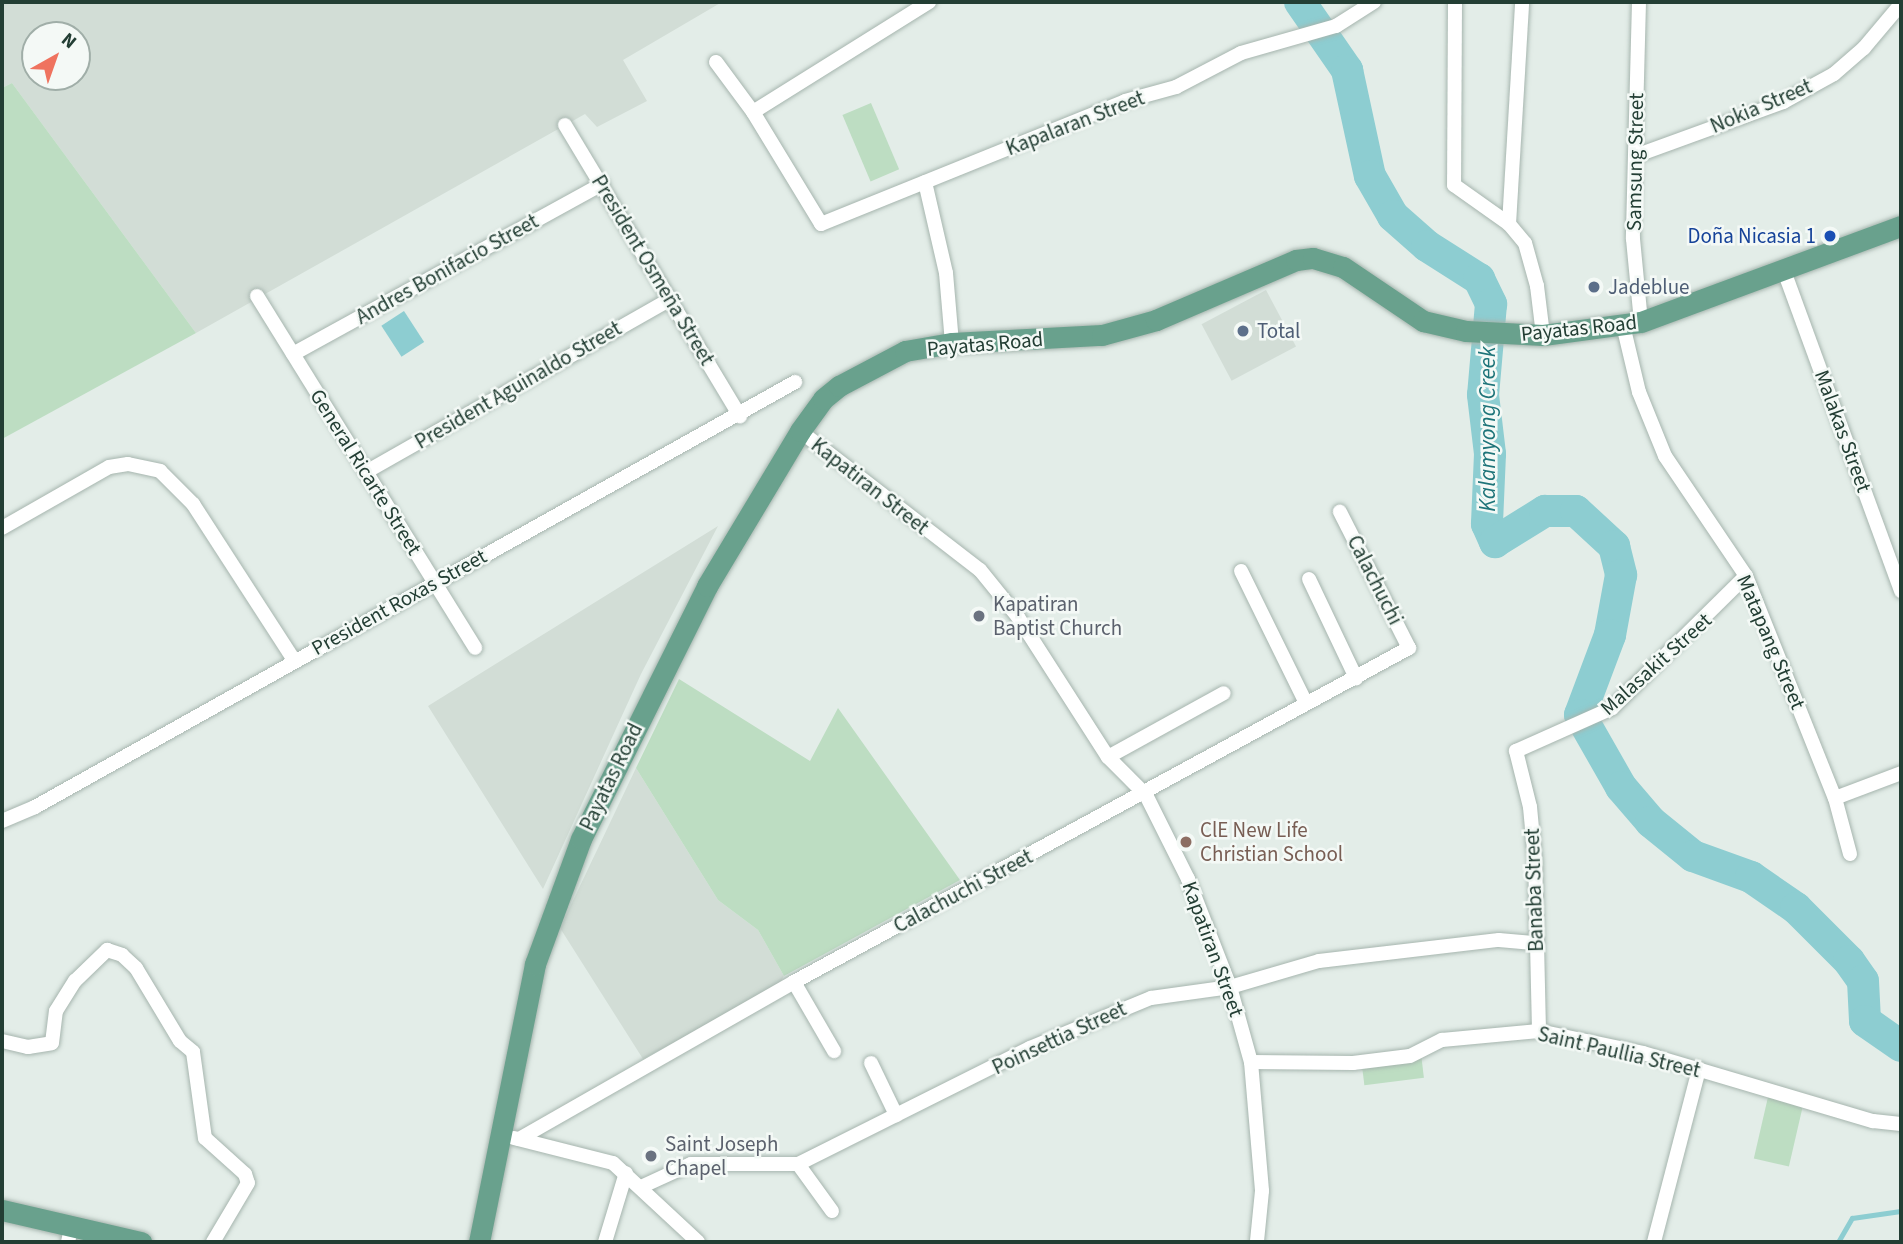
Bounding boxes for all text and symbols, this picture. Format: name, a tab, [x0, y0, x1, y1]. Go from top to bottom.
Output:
north arrow	[21, 21, 91, 91]
text: N	[55, 27, 82, 55]
street label: Nokia Street	[1706, 73, 1816, 139]
street label: Kapalaran Street	[1002, 85, 1148, 161]
street label: Samsung Street	[1621, 93, 1649, 231]
street label: President Osmeña Street	[586, 170, 720, 370]
street label: Andres Bonifacio Street	[351, 208, 543, 330]
place label: Doña Nicasia 1	[1688, 223, 1816, 249]
marker: Doña Nicasia 1	[1822, 228, 1838, 244]
place label: Jadeblue	[1608, 274, 1690, 300]
marker: Jadeblue	[1586, 279, 1602, 295]
street label: Payatas Road	[1520, 309, 1638, 347]
street label: President Aguinaldo Street	[410, 316, 626, 454]
place label: Total	[1257, 318, 1300, 344]
marker: Total	[1235, 323, 1251, 339]
street label: Payatas Road	[926, 326, 1044, 362]
water label: Kalamyong Creek	[1474, 346, 1502, 512]
street label: Malakas Street	[1809, 366, 1877, 496]
street label: General Ricarte Street	[305, 385, 427, 559]
street label: Kapatiran Street	[806, 432, 934, 540]
street label: Calachuchi	[1342, 531, 1408, 629]
street label: President Roxas Street	[307, 543, 491, 661]
street label: Matapang Street	[1731, 571, 1811, 713]
place label: Kapatiran Baptist Church	[993, 591, 1122, 641]
marker: Kapatiran Baptist Church	[971, 608, 987, 624]
street label: Malasakit Street	[1595, 608, 1717, 720]
street label: Payatas Road	[574, 719, 648, 835]
place label: ClE New Life Christian School	[1200, 817, 1343, 867]
street label: Banaba Street	[1519, 828, 1549, 952]
marker: ClE New Life Christian School	[1178, 834, 1194, 850]
street label: Calachuchi Street	[889, 844, 1037, 938]
street label: Kapatiran Street	[1177, 878, 1249, 1020]
street label: Poinsettia Street	[988, 996, 1130, 1080]
street label: Saint Paullia Street	[1535, 1021, 1703, 1083]
place label: Saint Joseph Chapel	[665, 1131, 778, 1181]
marker: Saint Joseph Chapel	[643, 1148, 659, 1164]

